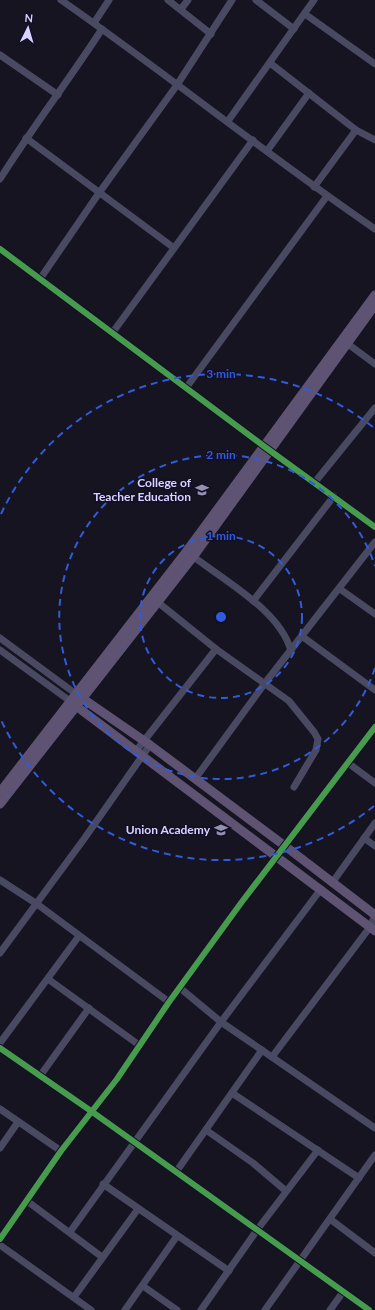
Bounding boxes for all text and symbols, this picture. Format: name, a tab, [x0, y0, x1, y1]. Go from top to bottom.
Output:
north arrow	[8, 8, 48, 48]
text: N	[24, 11, 34, 24]
text: 3 min	[206, 366, 236, 381]
text: 2 min	[206, 447, 236, 462]
place label: College of Teacher Education	[93, 475, 192, 504]
school or university icon: College of Teacher Education	[194, 482, 210, 498]
text: 1 min	[206, 528, 236, 543]
centre of rings	[214, 610, 228, 624]
place label: Union Academy	[126, 822, 211, 837]
school or university icon: Union Academy	[213, 822, 229, 838]

